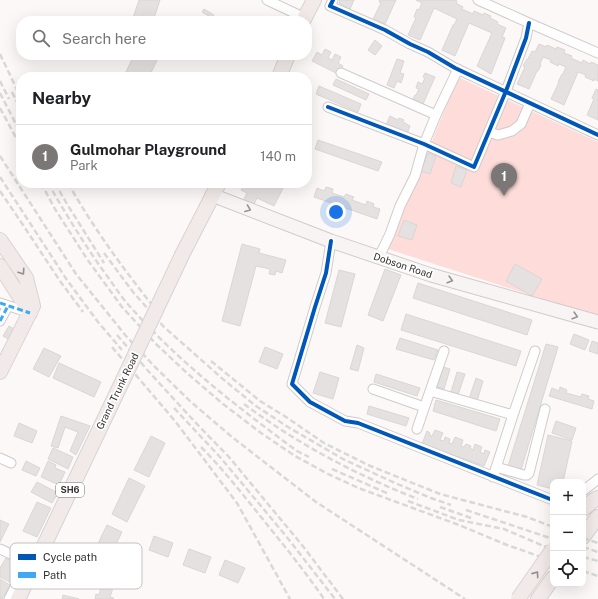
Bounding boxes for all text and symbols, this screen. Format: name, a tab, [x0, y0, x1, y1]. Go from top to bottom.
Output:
search box	[16, 16, 312, 60]
icon: search	[30, 27, 52, 49]
text: Search here	[62, 30, 146, 47]
text: Nearby	[32, 88, 91, 108]
text: Gulmohar Playground	[70, 141, 226, 158]
text: 1	[42, 149, 48, 164]
text: 140 m	[260, 149, 296, 164]
text: Park	[70, 158, 98, 173]
pin: 1	[491, 163, 517, 196]
your location	[326, 202, 346, 222]
one-way arrow	[244, 204, 252, 212]
street label: Dobson Road	[372, 250, 434, 280]
one-way arrow	[17, 268, 25, 275]
one-way arrow	[446, 275, 453, 284]
one-way arrow	[571, 311, 578, 320]
street label: Grand Trunk Road	[93, 351, 141, 431]
map controls	[550, 479, 586, 587]
button: +	[550, 479, 586, 515]
road number: SH6	[56, 483, 84, 497]
button: −	[550, 515, 586, 551]
legend	[10, 543, 142, 589]
text: Cycle path	[43, 551, 97, 563]
button: locate	[550, 551, 586, 587]
text: Path	[43, 569, 66, 581]
one-way arrow	[531, 571, 539, 578]

